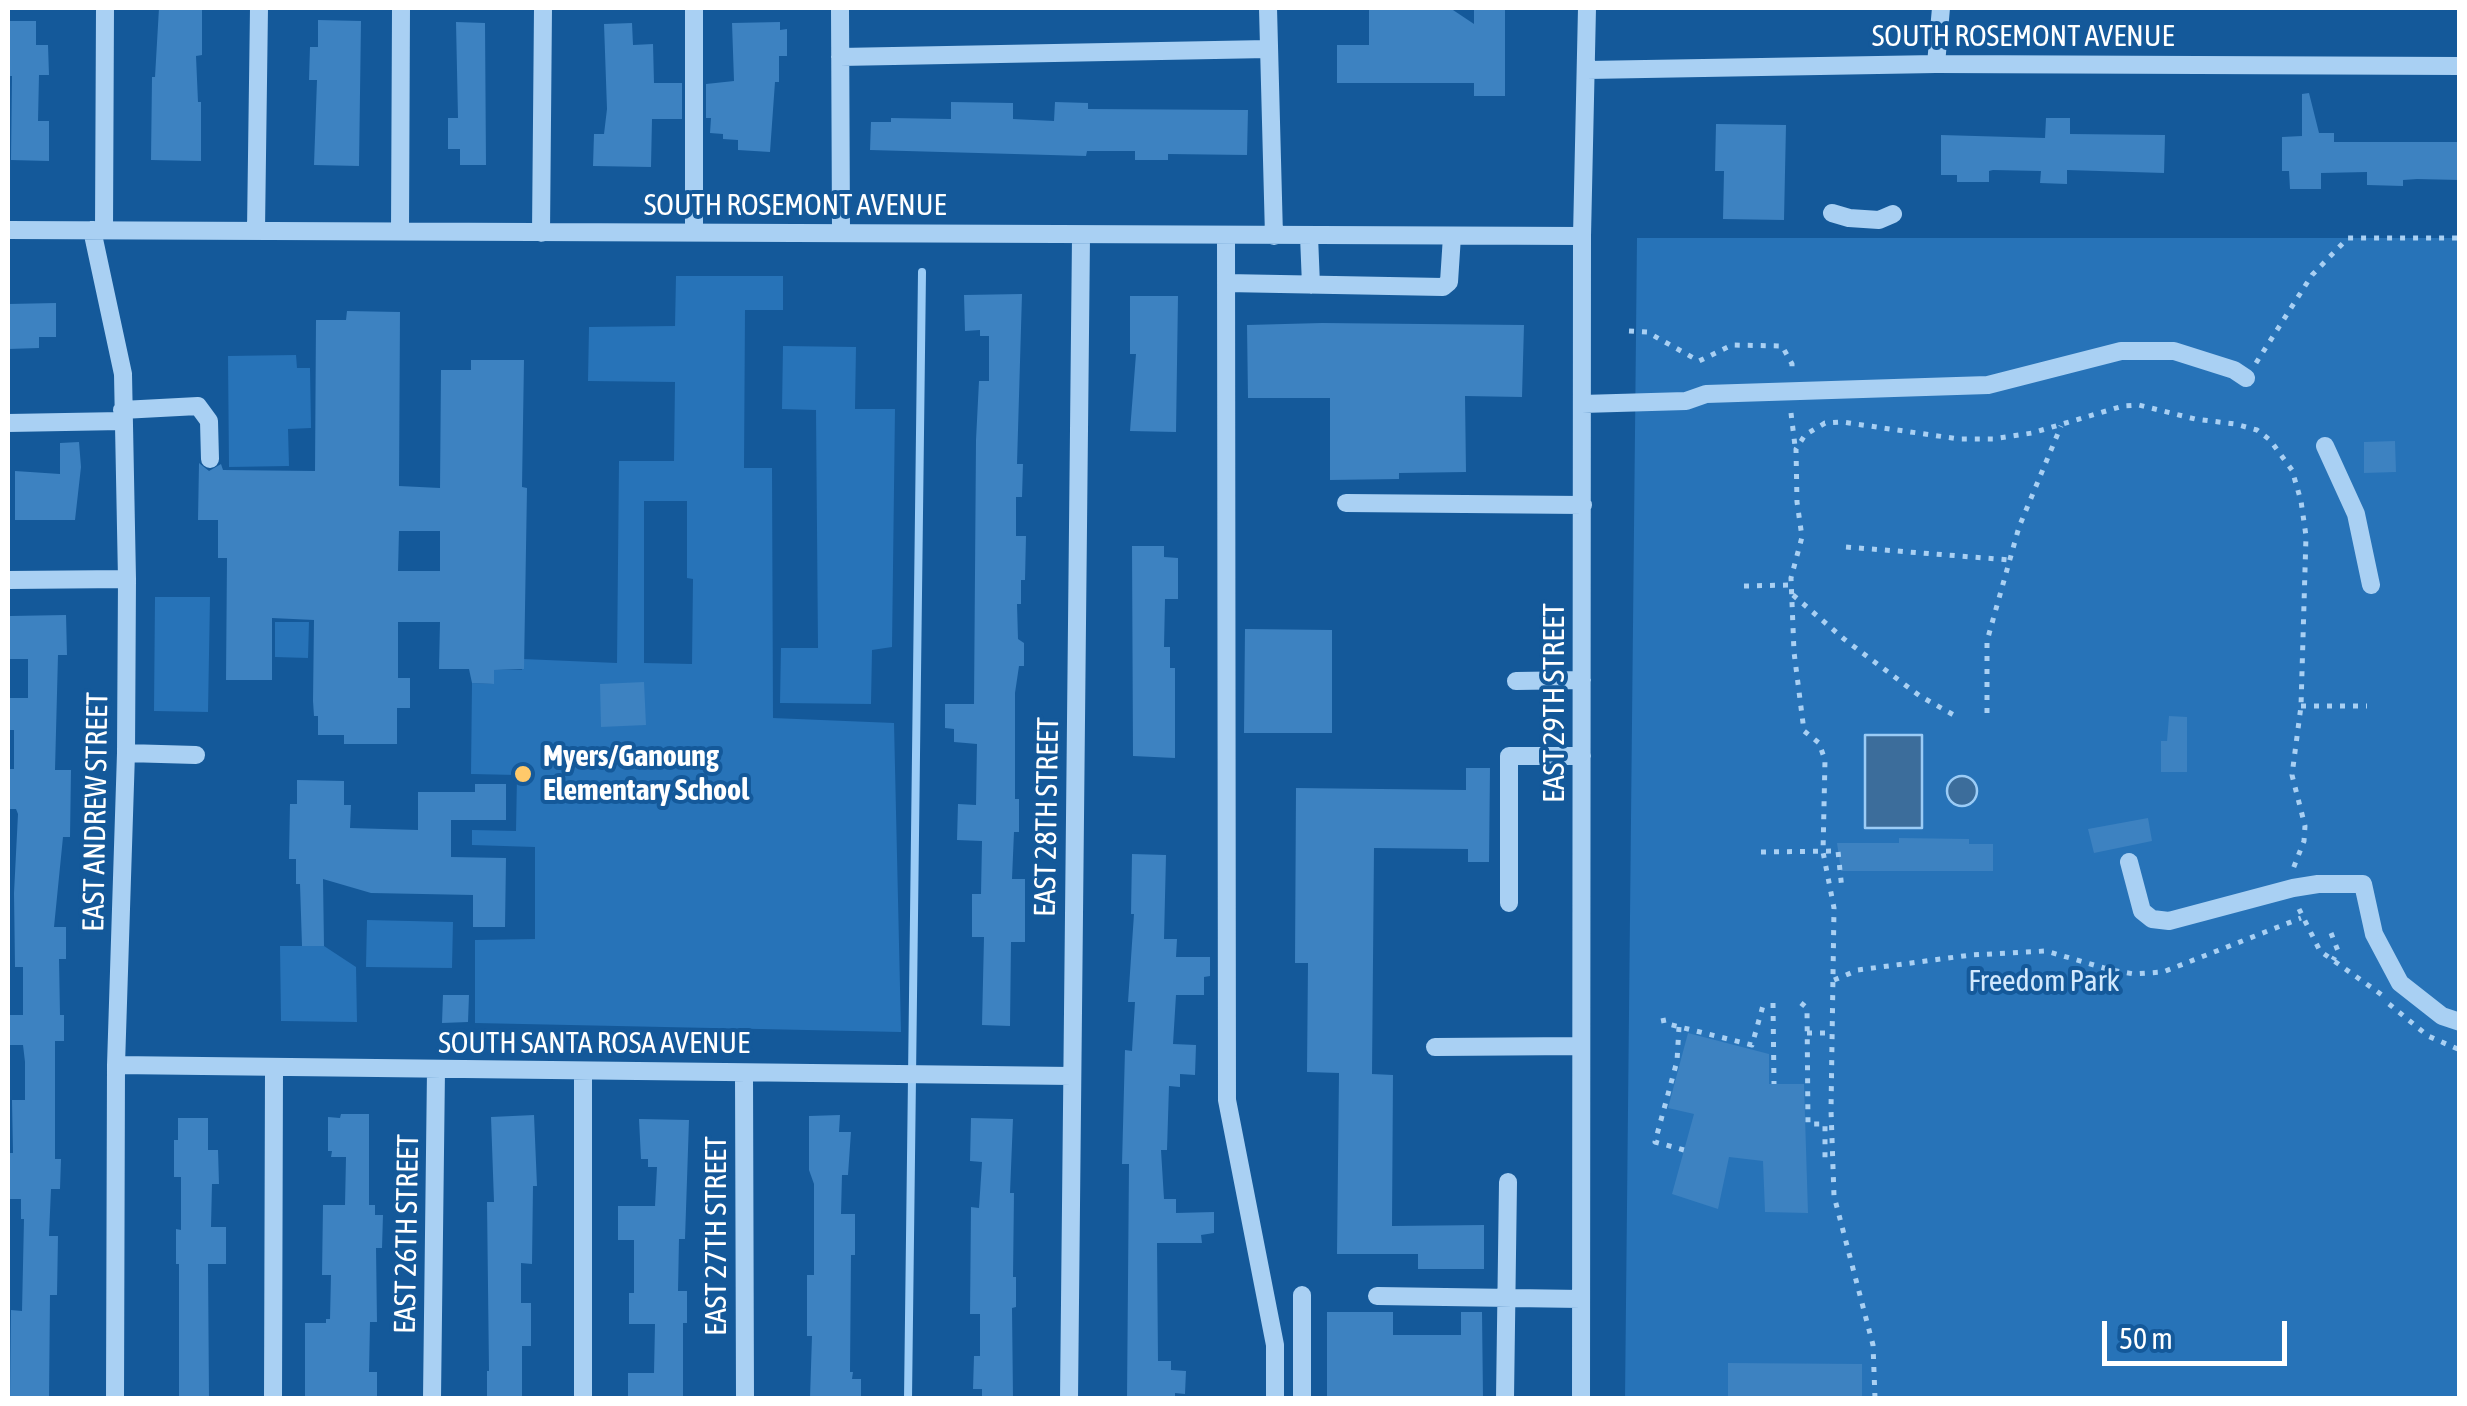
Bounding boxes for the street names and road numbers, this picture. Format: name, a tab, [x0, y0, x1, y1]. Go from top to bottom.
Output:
street label: SOUTH ROSEMONT AVENUE	[1872, 19, 2174, 55]
street label: SOUTH ROSEMONT AVENUE	[644, 188, 946, 224]
street label: EAST 29TH STREET	[1537, 603, 1573, 803]
street label: EAST ANDREW STREET	[76, 692, 116, 932]
street label: EAST 28TH STREET	[1027, 717, 1067, 917]
street label: SOUTH SANTA ROSA AVENUE	[438, 1026, 750, 1062]
street label: EAST 26TH STREET	[387, 1134, 427, 1334]
street label: EAST 27TH STREET	[699, 1136, 735, 1336]

